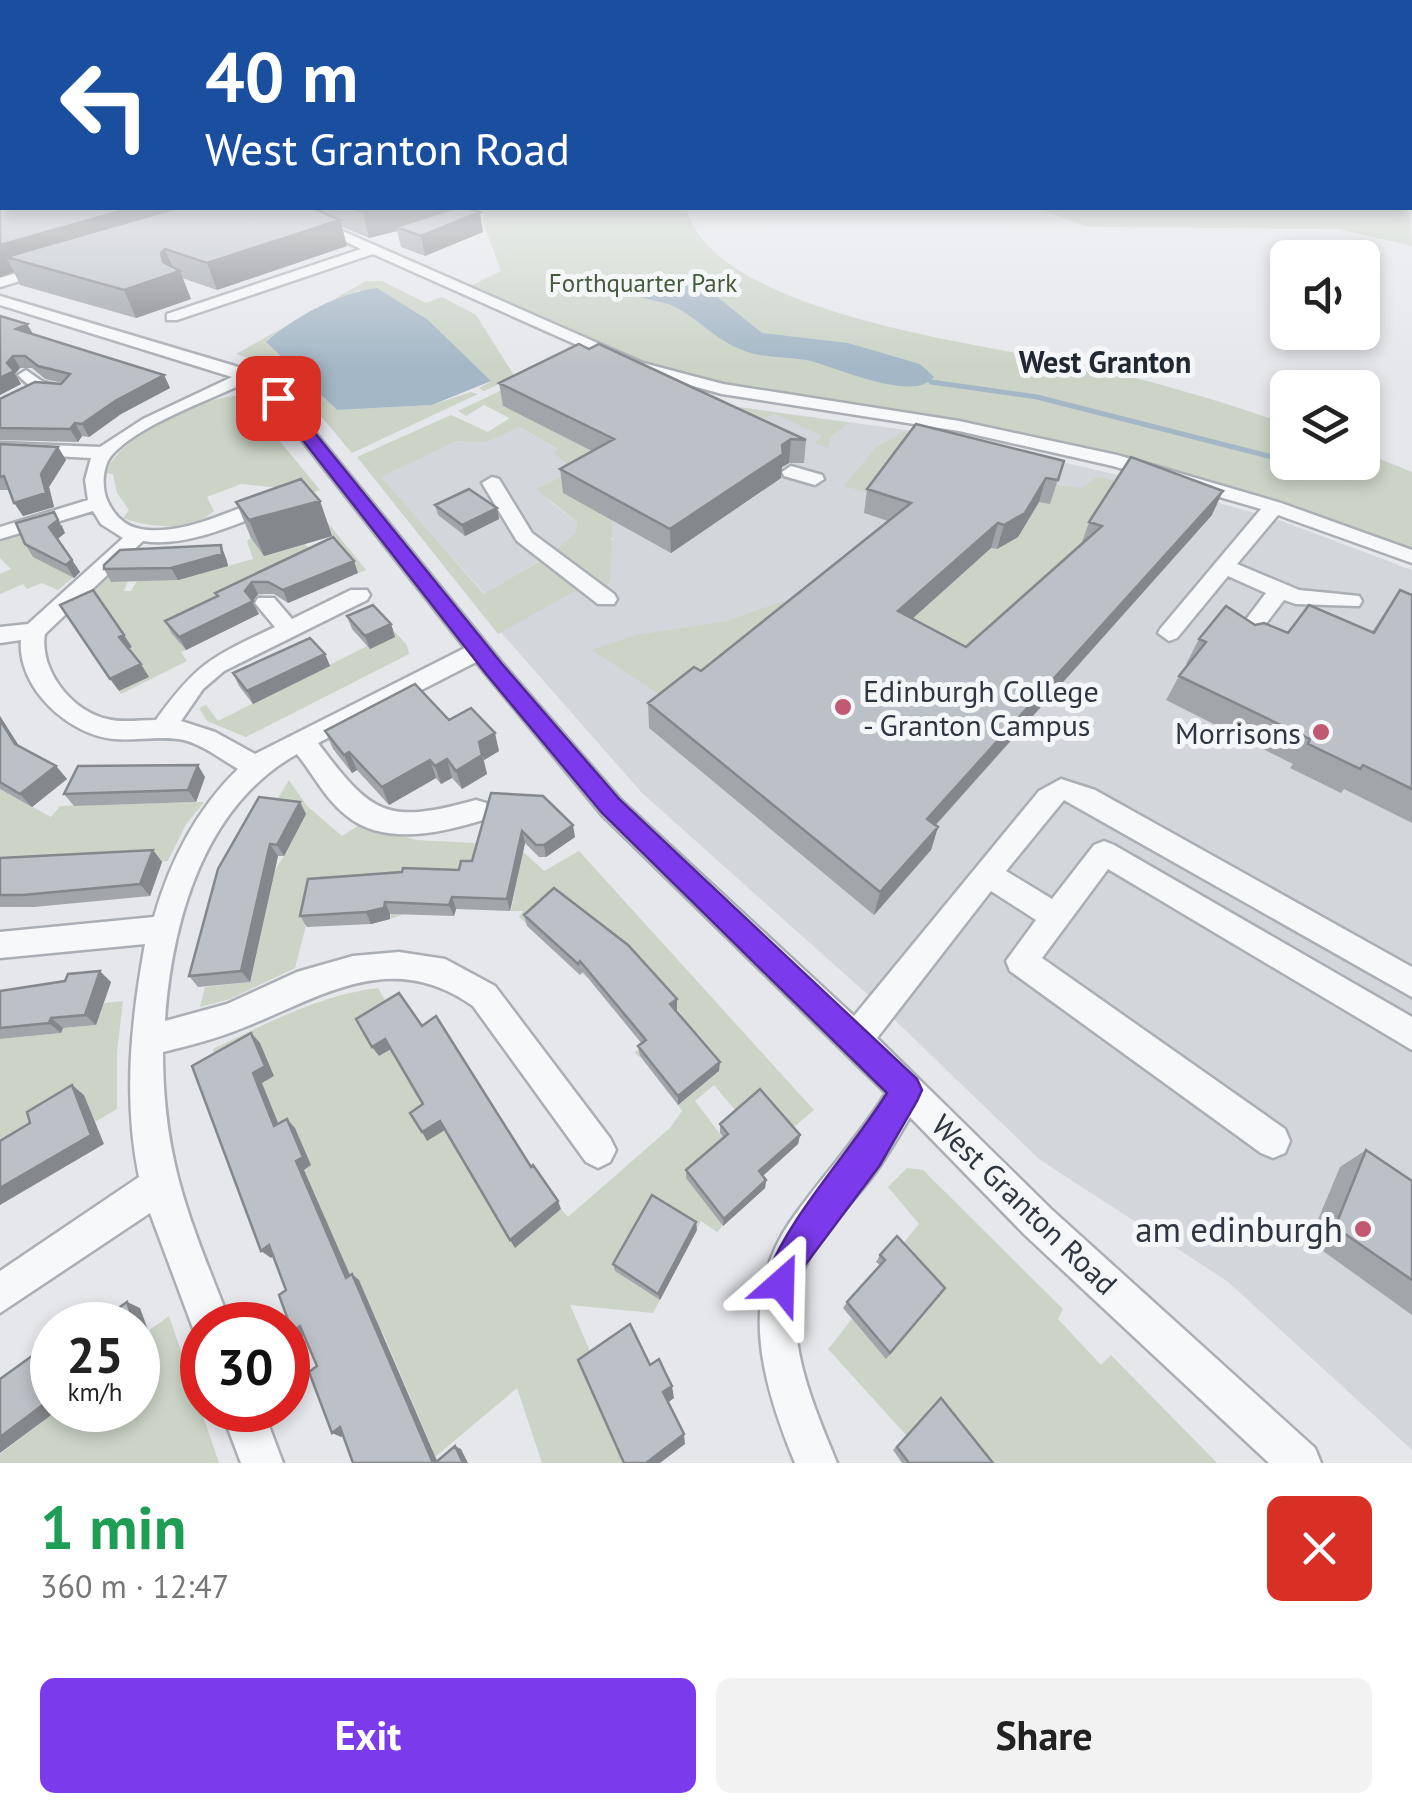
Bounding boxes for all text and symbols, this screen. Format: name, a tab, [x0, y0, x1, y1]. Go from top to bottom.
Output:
text: 40 m	[205, 31, 358, 121]
icon: left	[40, 40, 170, 170]
text: West Granton Road	[205, 119, 570, 177]
map controls	[1270, 240, 1380, 480]
button: sound	[1270, 240, 1380, 350]
park label: Forthquarter Park	[549, 267, 737, 299]
district label: West Granton	[1019, 342, 1191, 381]
pin	[236, 356, 321, 441]
button: layers	[1270, 370, 1380, 480]
icon: arrive	[251, 371, 306, 426]
place label: Edinburgh College - Granton Campus	[863, 671, 1099, 744]
marker: Edinburgh College - Granton Campus	[832, 696, 854, 718]
place label: Morrisons	[1175, 713, 1301, 752]
marker: Morrisons	[1310, 721, 1332, 743]
street label: West Granton Road	[924, 1105, 1126, 1303]
place label: am edinburgh	[1135, 1206, 1343, 1252]
marker: am edinburgh	[1352, 1218, 1374, 1240]
position arrow	[729, 1232, 833, 1336]
speed limit sign: 30	[180, 1302, 310, 1432]
text: 25	[67, 1322, 123, 1387]
text: km/h	[68, 1376, 122, 1408]
text: 1 min	[40, 1488, 186, 1566]
button: close	[1267, 1496, 1372, 1601]
text: 360 m · 12:47	[40, 1565, 229, 1607]
button: Exit	[40, 1678, 696, 1793]
button: Share	[716, 1678, 1372, 1793]

